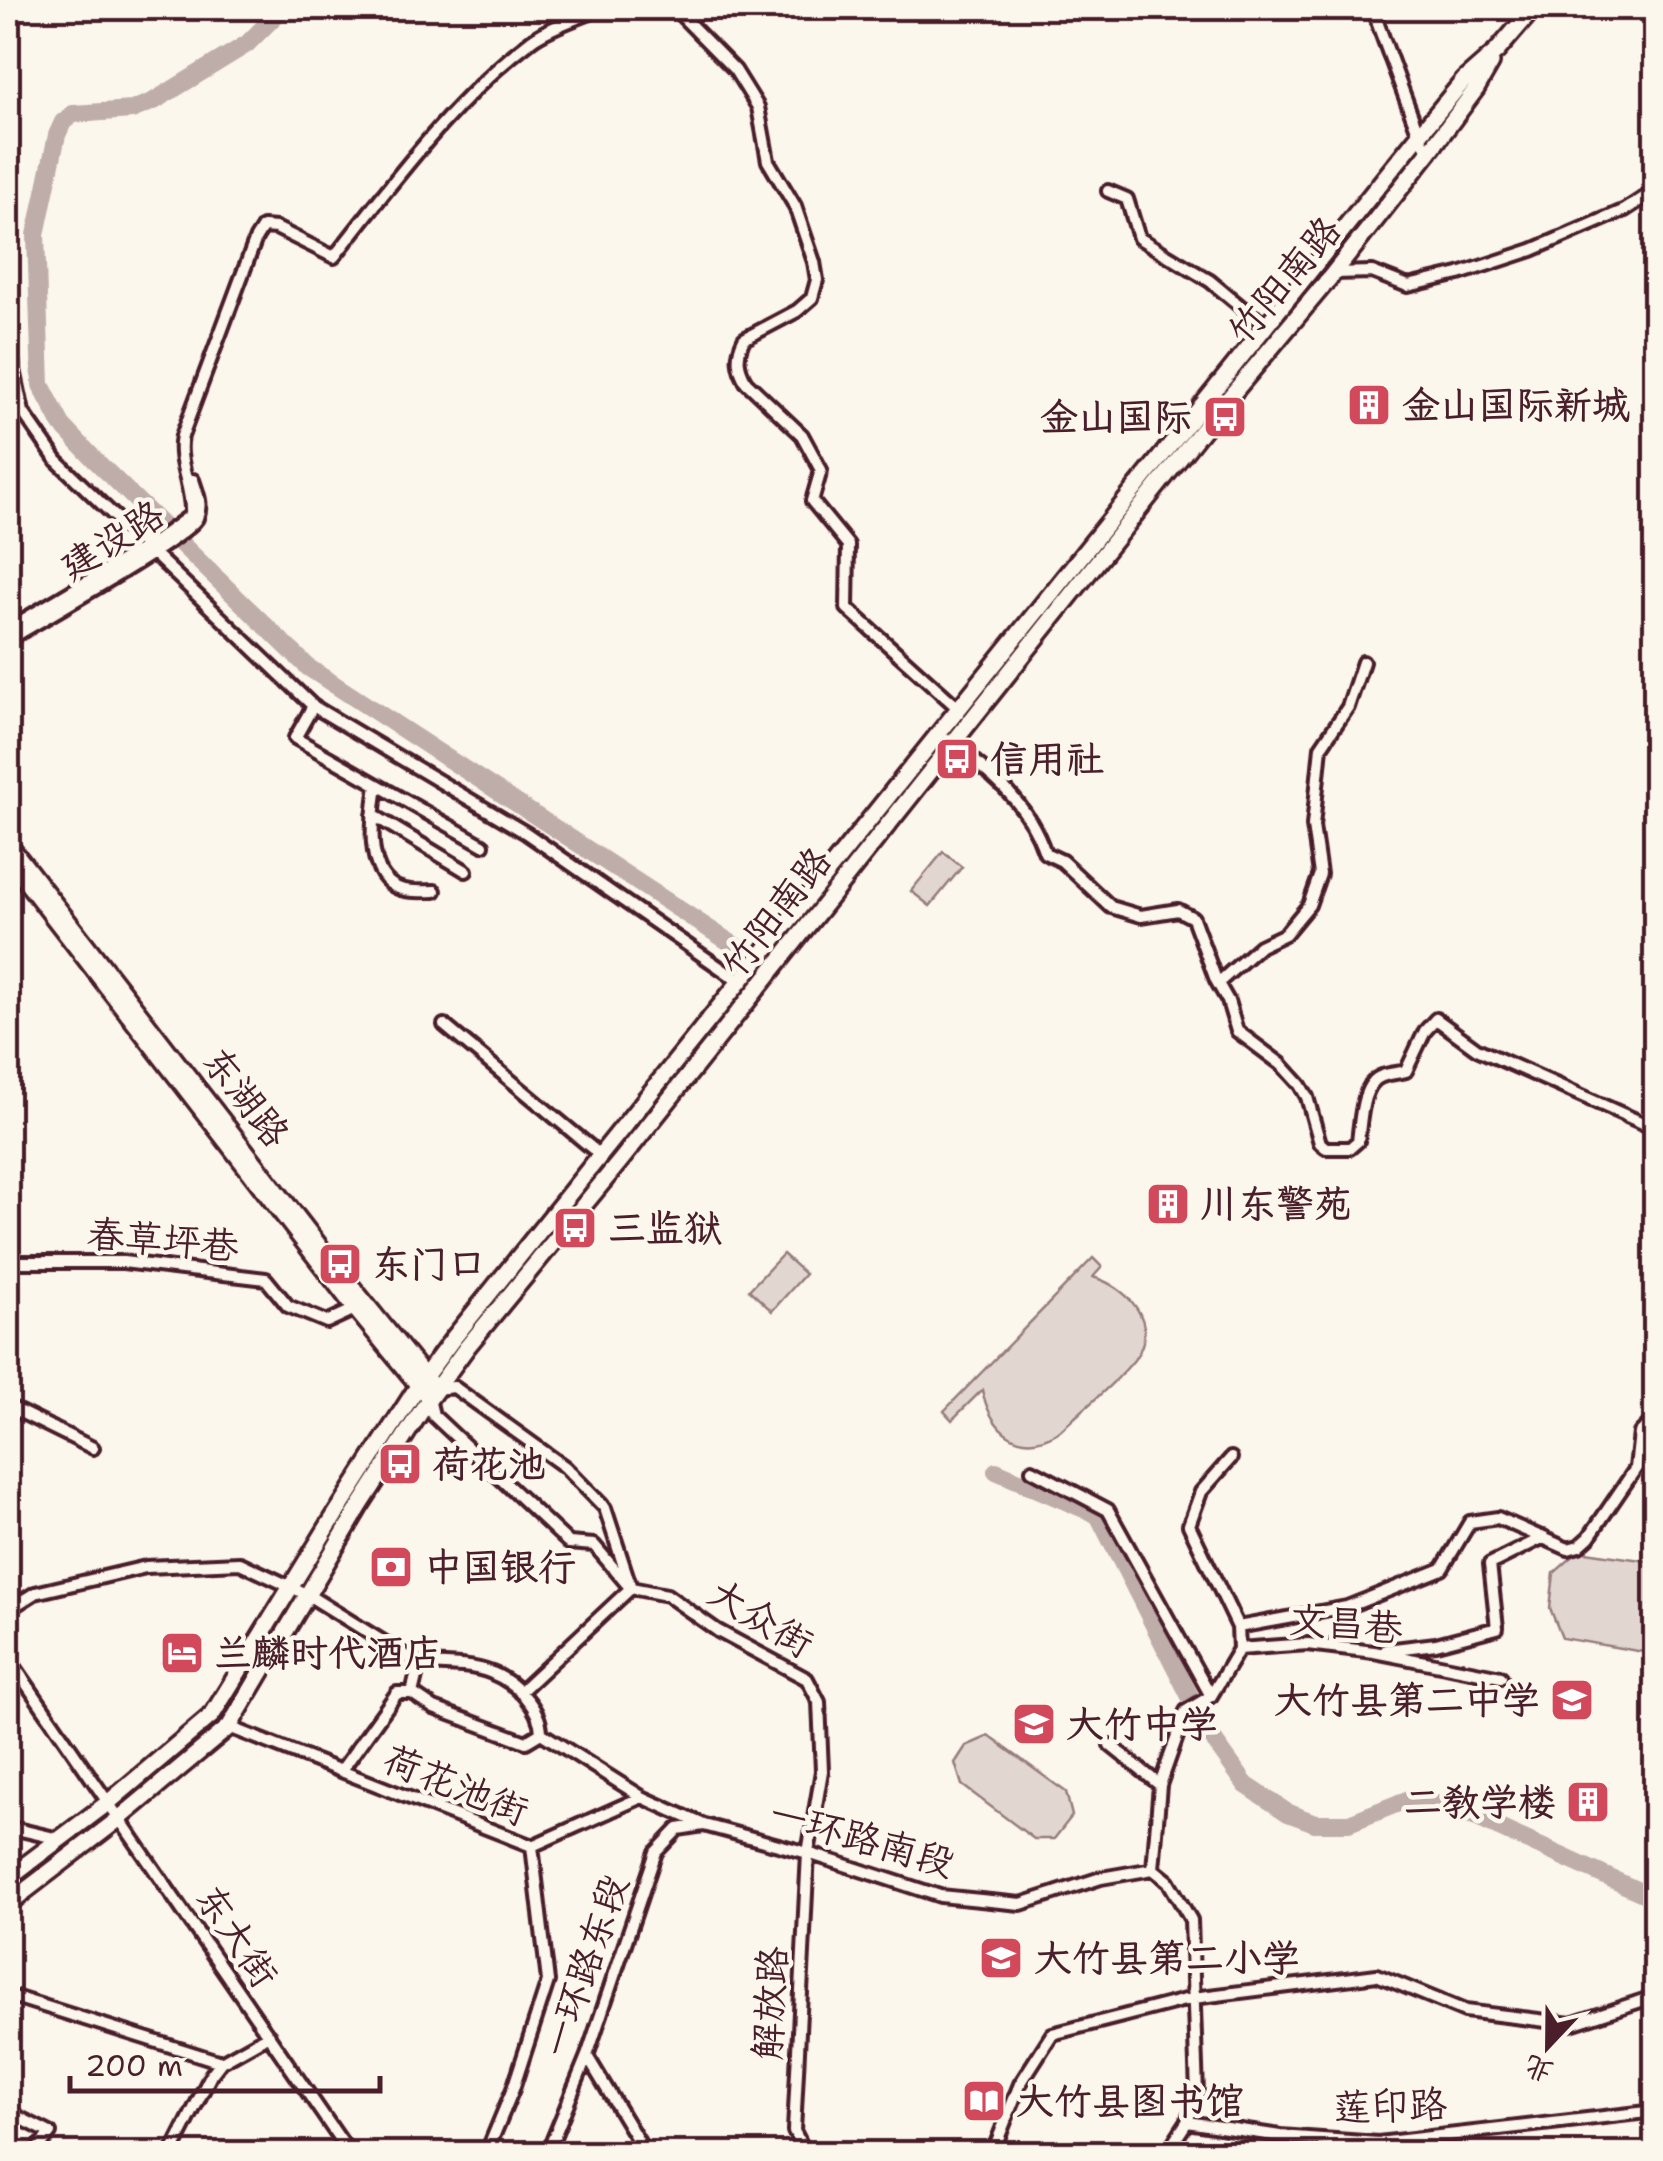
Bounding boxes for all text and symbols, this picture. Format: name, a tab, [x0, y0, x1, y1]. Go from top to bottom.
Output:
street label: 竹阳南路	[1215, 205, 1352, 354]
place label: 金山国际新城	[1402, 379, 1630, 430]
building icon: 金山国际新城	[1346, 382, 1392, 428]
place label: 金山国际	[1040, 391, 1192, 442]
bus stop icon: 金山国际	[1202, 394, 1248, 440]
street label: 建设路	[50, 488, 174, 591]
place label: 信用社	[990, 733, 1104, 784]
bus stop icon: 信用社	[934, 736, 980, 782]
street label: 竹阳南路	[709, 836, 842, 987]
street label: 东湖路	[191, 1036, 302, 1157]
place label: 川东警苑	[1200, 1178, 1352, 1229]
building icon: 川东警苑	[1145, 1181, 1191, 1227]
place label: 三监狱	[608, 1202, 722, 1253]
bus stop icon: 三监狱	[552, 1205, 598, 1251]
street label: 春草坪巷	[85, 1207, 241, 1272]
place label: 东门口	[372, 1238, 486, 1289]
bus stop icon: 东门口	[317, 1241, 363, 1287]
place label: 荷花池	[432, 1438, 546, 1489]
bus stop icon: 荷花池	[377, 1441, 423, 1487]
place label: 中国银行	[424, 1541, 576, 1592]
bank icon: 中国银行	[368, 1544, 414, 1590]
street label: 大众街	[699, 1566, 823, 1669]
street label: 文昌巷	[1287, 1593, 1405, 1654]
place label: 兰麟时代酒店	[214, 1627, 442, 1678]
hotel icon: 兰麟时代酒店	[159, 1630, 205, 1676]
place label: 大竹县第二中学	[1274, 1674, 1540, 1725]
school or university icon: 大竹县第二中学	[1549, 1677, 1595, 1723]
place label: 大竹中学	[1066, 1698, 1218, 1749]
school or university icon: 大竹中学	[1011, 1701, 1057, 1747]
street label: 荷花池街	[376, 1732, 536, 1837]
place label: 二教学楼	[1404, 1776, 1556, 1827]
building icon: 二教学楼	[1565, 1779, 1611, 1825]
street label: 一环路南段	[764, 1787, 960, 1888]
street label: 一环路东段	[529, 1868, 640, 2064]
street label: 东大街	[184, 1874, 290, 1997]
place label: 大竹县第二小学	[1034, 1932, 1300, 1983]
school or university icon: 大竹县第二小学	[978, 1935, 1024, 1981]
street label: 解放路	[741, 1945, 798, 2061]
north arrow	[1498, 1996, 1598, 2096]
scale bar	[70, 2031, 380, 2093]
text: 200 m	[85, 2045, 183, 2086]
text: 北	[1519, 2046, 1559, 2092]
place label: 大竹县图书馆	[1016, 2075, 1244, 2126]
library icon: 大竹县图书馆	[961, 2078, 1007, 2124]
street label: 莲印路	[1332, 2078, 1448, 2133]

